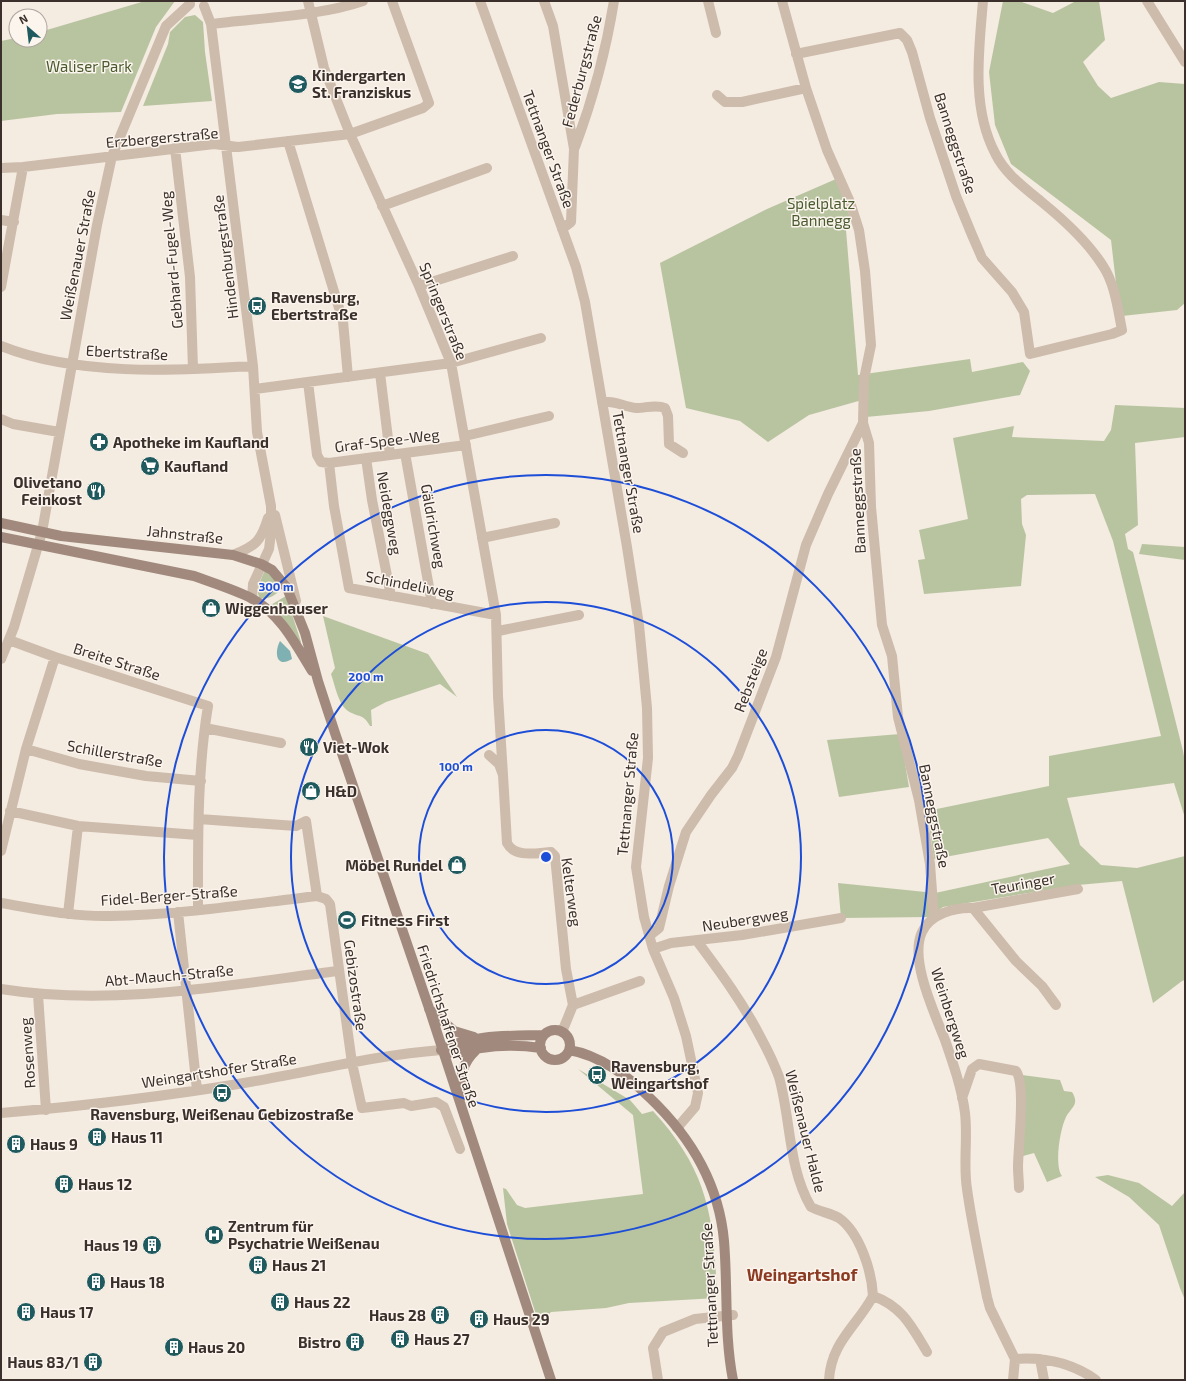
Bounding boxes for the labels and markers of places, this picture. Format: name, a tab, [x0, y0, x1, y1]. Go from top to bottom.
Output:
place label: Kindergarten St. Franziskus	[312, 66, 411, 101]
school or university icon: Kindergarten St. Franziskus	[287, 73, 309, 95]
place label: Ravensburg, Ebertstraße	[271, 288, 360, 323]
bus stop icon: Ravensburg, Ebertstraße	[246, 295, 268, 317]
pharmacy icon: Apotheke im Kaufland	[88, 431, 110, 453]
place label: Apotheke im Kaufland	[113, 433, 269, 451]
supermarket icon: Kaufland	[139, 455, 161, 477]
place label: Kaufland	[164, 457, 228, 475]
place label: Olivetano Feinkost	[13, 473, 82, 508]
restaurant icon: Olivetano Feinkost	[85, 480, 107, 502]
shop icon: Wiggenhauser	[200, 597, 222, 619]
place label: Wiggenhauser	[225, 599, 328, 617]
restaurant icon: Viet-Wok	[298, 736, 320, 758]
place label: Viet-Wok	[323, 738, 390, 756]
shop icon: H&D	[300, 780, 322, 802]
place label: H&D	[325, 782, 357, 800]
centre of rings	[539, 850, 553, 864]
shop icon: Möbel Rundel	[446, 854, 468, 876]
place label: Möbel Rundel	[345, 856, 443, 874]
sports icon: Fitness First	[336, 909, 358, 931]
place label: Fitness First	[361, 911, 449, 929]
place label: Ravensburg, Weingartshof	[611, 1057, 710, 1092]
bus stop icon: Ravensburg, Weingartshof	[586, 1064, 608, 1086]
bus stop icon: Ravensburg, Weißenau Gebizostraße	[211, 1082, 233, 1104]
place label: Ravensburg, Weißenau Gebizostraße	[90, 1105, 354, 1123]
building icon: Haus 11	[86, 1126, 108, 1148]
place label: Haus 11	[111, 1128, 163, 1146]
building icon: Haus 9	[5, 1133, 27, 1155]
place label: Haus 9	[30, 1135, 78, 1153]
building icon: Haus 12	[53, 1173, 75, 1195]
place label: Haus 12	[78, 1175, 132, 1193]
place label: Zentrum für Psychatrie Weißenau	[228, 1217, 380, 1253]
hospital icon: Zentrum für Psychatrie Weißenau	[203, 1224, 225, 1246]
building icon: Haus 19	[141, 1234, 163, 1256]
place label: Haus 19	[84, 1236, 138, 1254]
building icon: Haus 21	[247, 1254, 269, 1276]
place label: Haus 21	[272, 1256, 326, 1274]
building icon: Haus 18	[85, 1271, 107, 1293]
place label: Haus 18	[110, 1273, 165, 1291]
building icon: Haus 22	[269, 1291, 291, 1313]
place label: Haus 22	[294, 1293, 351, 1311]
building icon: Haus 17	[15, 1301, 37, 1323]
place label: Haus 17	[40, 1303, 93, 1321]
building icon: Haus 28	[429, 1304, 451, 1326]
place label: Haus 28	[369, 1306, 426, 1324]
building icon: Haus 29	[468, 1308, 490, 1330]
place label: Haus 29	[493, 1310, 550, 1328]
building icon: Haus 27	[389, 1328, 411, 1350]
place label: Haus 27	[414, 1330, 470, 1348]
building icon: Bistro	[344, 1331, 366, 1353]
place label: Bistro	[298, 1333, 341, 1351]
building icon: Haus 20	[163, 1336, 185, 1358]
place label: Haus 20	[188, 1338, 245, 1356]
building icon: Haus 83/1	[82, 1351, 104, 1373]
place label: Haus 83/1	[7, 1353, 79, 1371]

